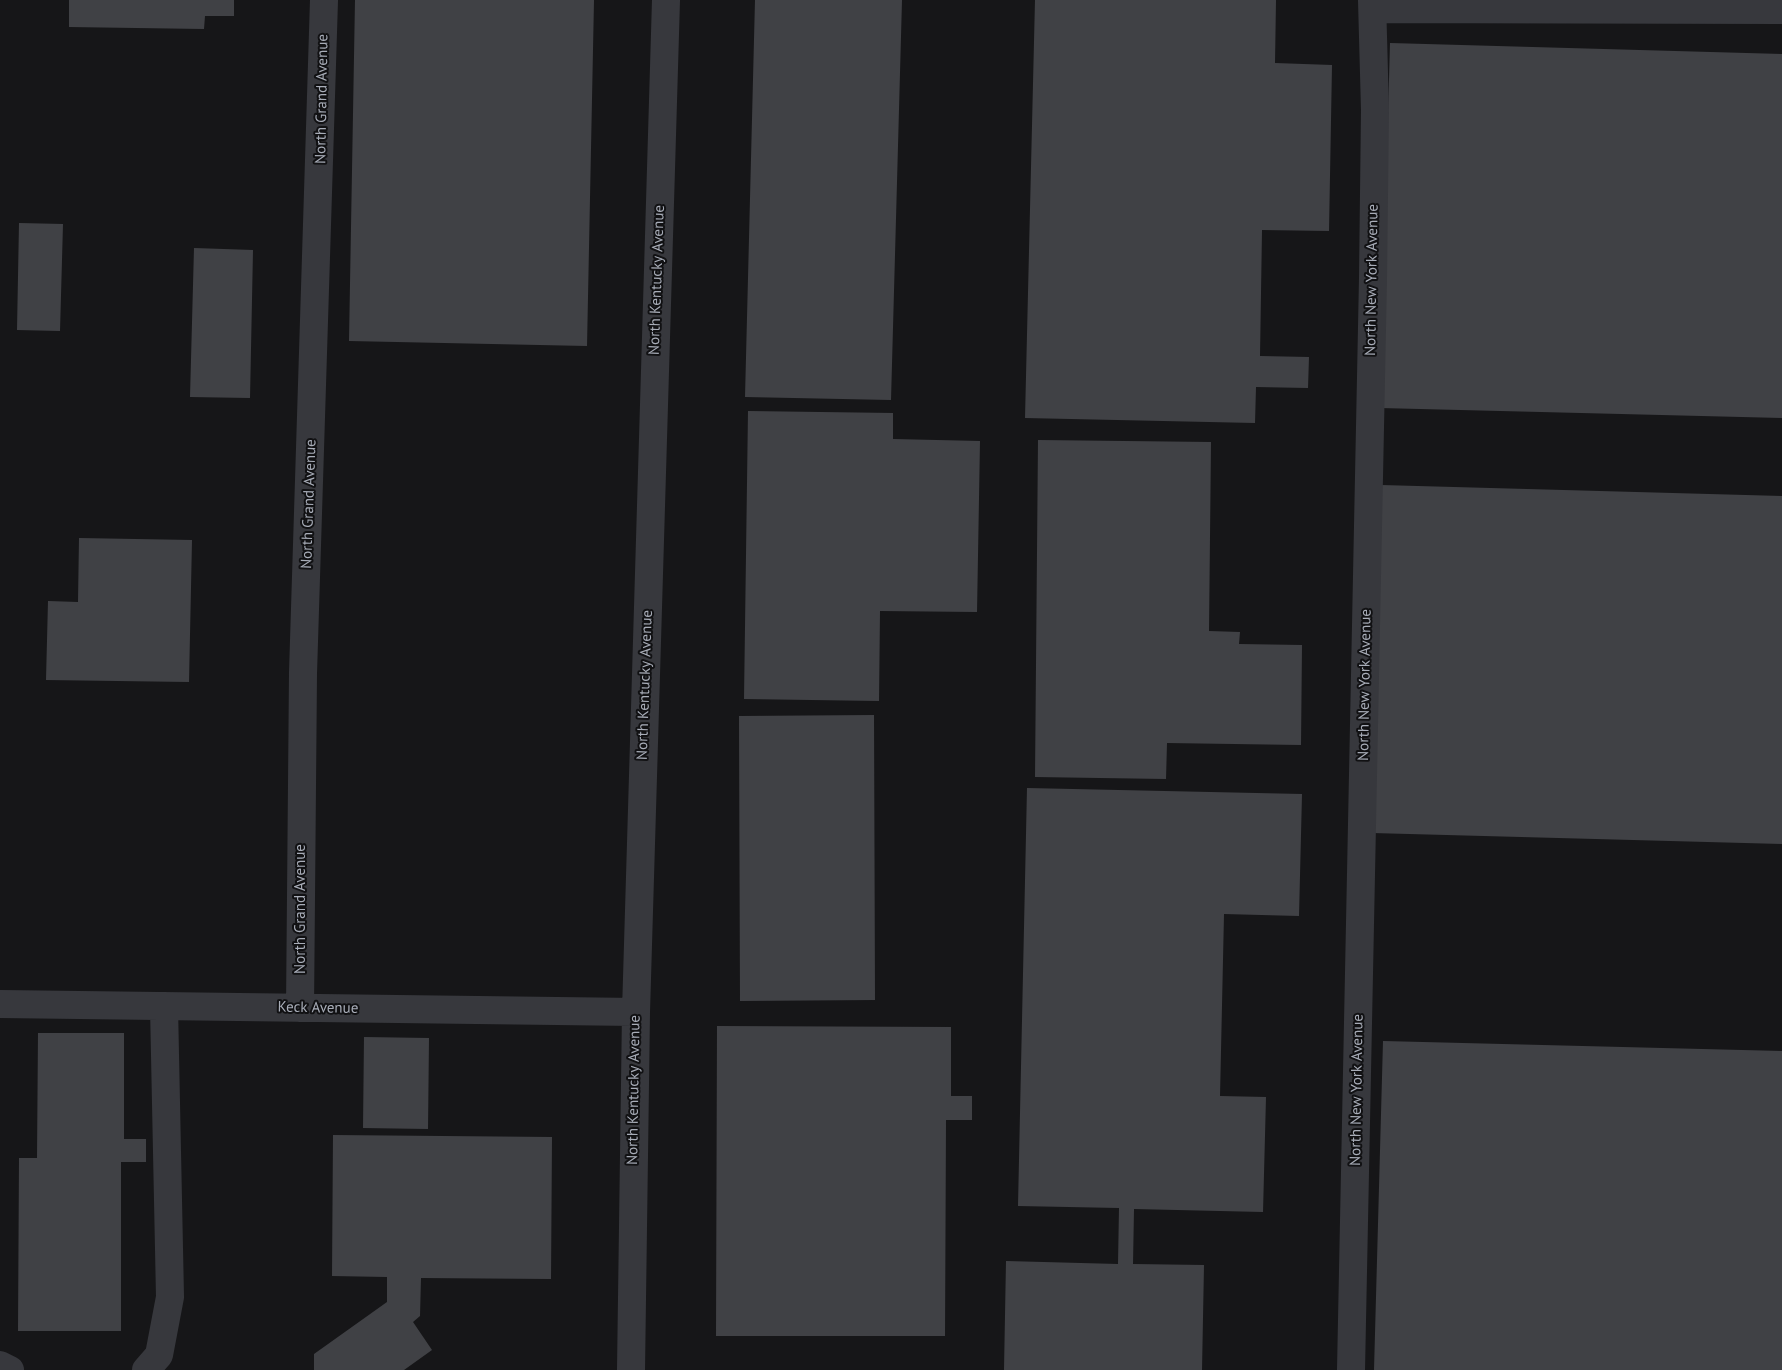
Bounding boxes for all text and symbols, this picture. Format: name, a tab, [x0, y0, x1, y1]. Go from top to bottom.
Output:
street label: North Grand Avenue	[312, 34, 332, 164]
street label: North New York Avenue	[1362, 204, 1382, 356]
street label: North Kentucky Avenue	[645, 205, 669, 355]
street label: North Grand Avenue	[298, 439, 320, 569]
street label: North New York Avenue	[1355, 609, 1375, 761]
street label: North Kentucky Avenue	[633, 610, 657, 760]
street label: North Grand Avenue	[292, 844, 310, 974]
street label: Keck Avenue	[278, 998, 358, 1018]
street label: North New York Avenue	[1347, 1014, 1367, 1166]
street label: North Kentucky Avenue	[624, 1015, 644, 1165]

